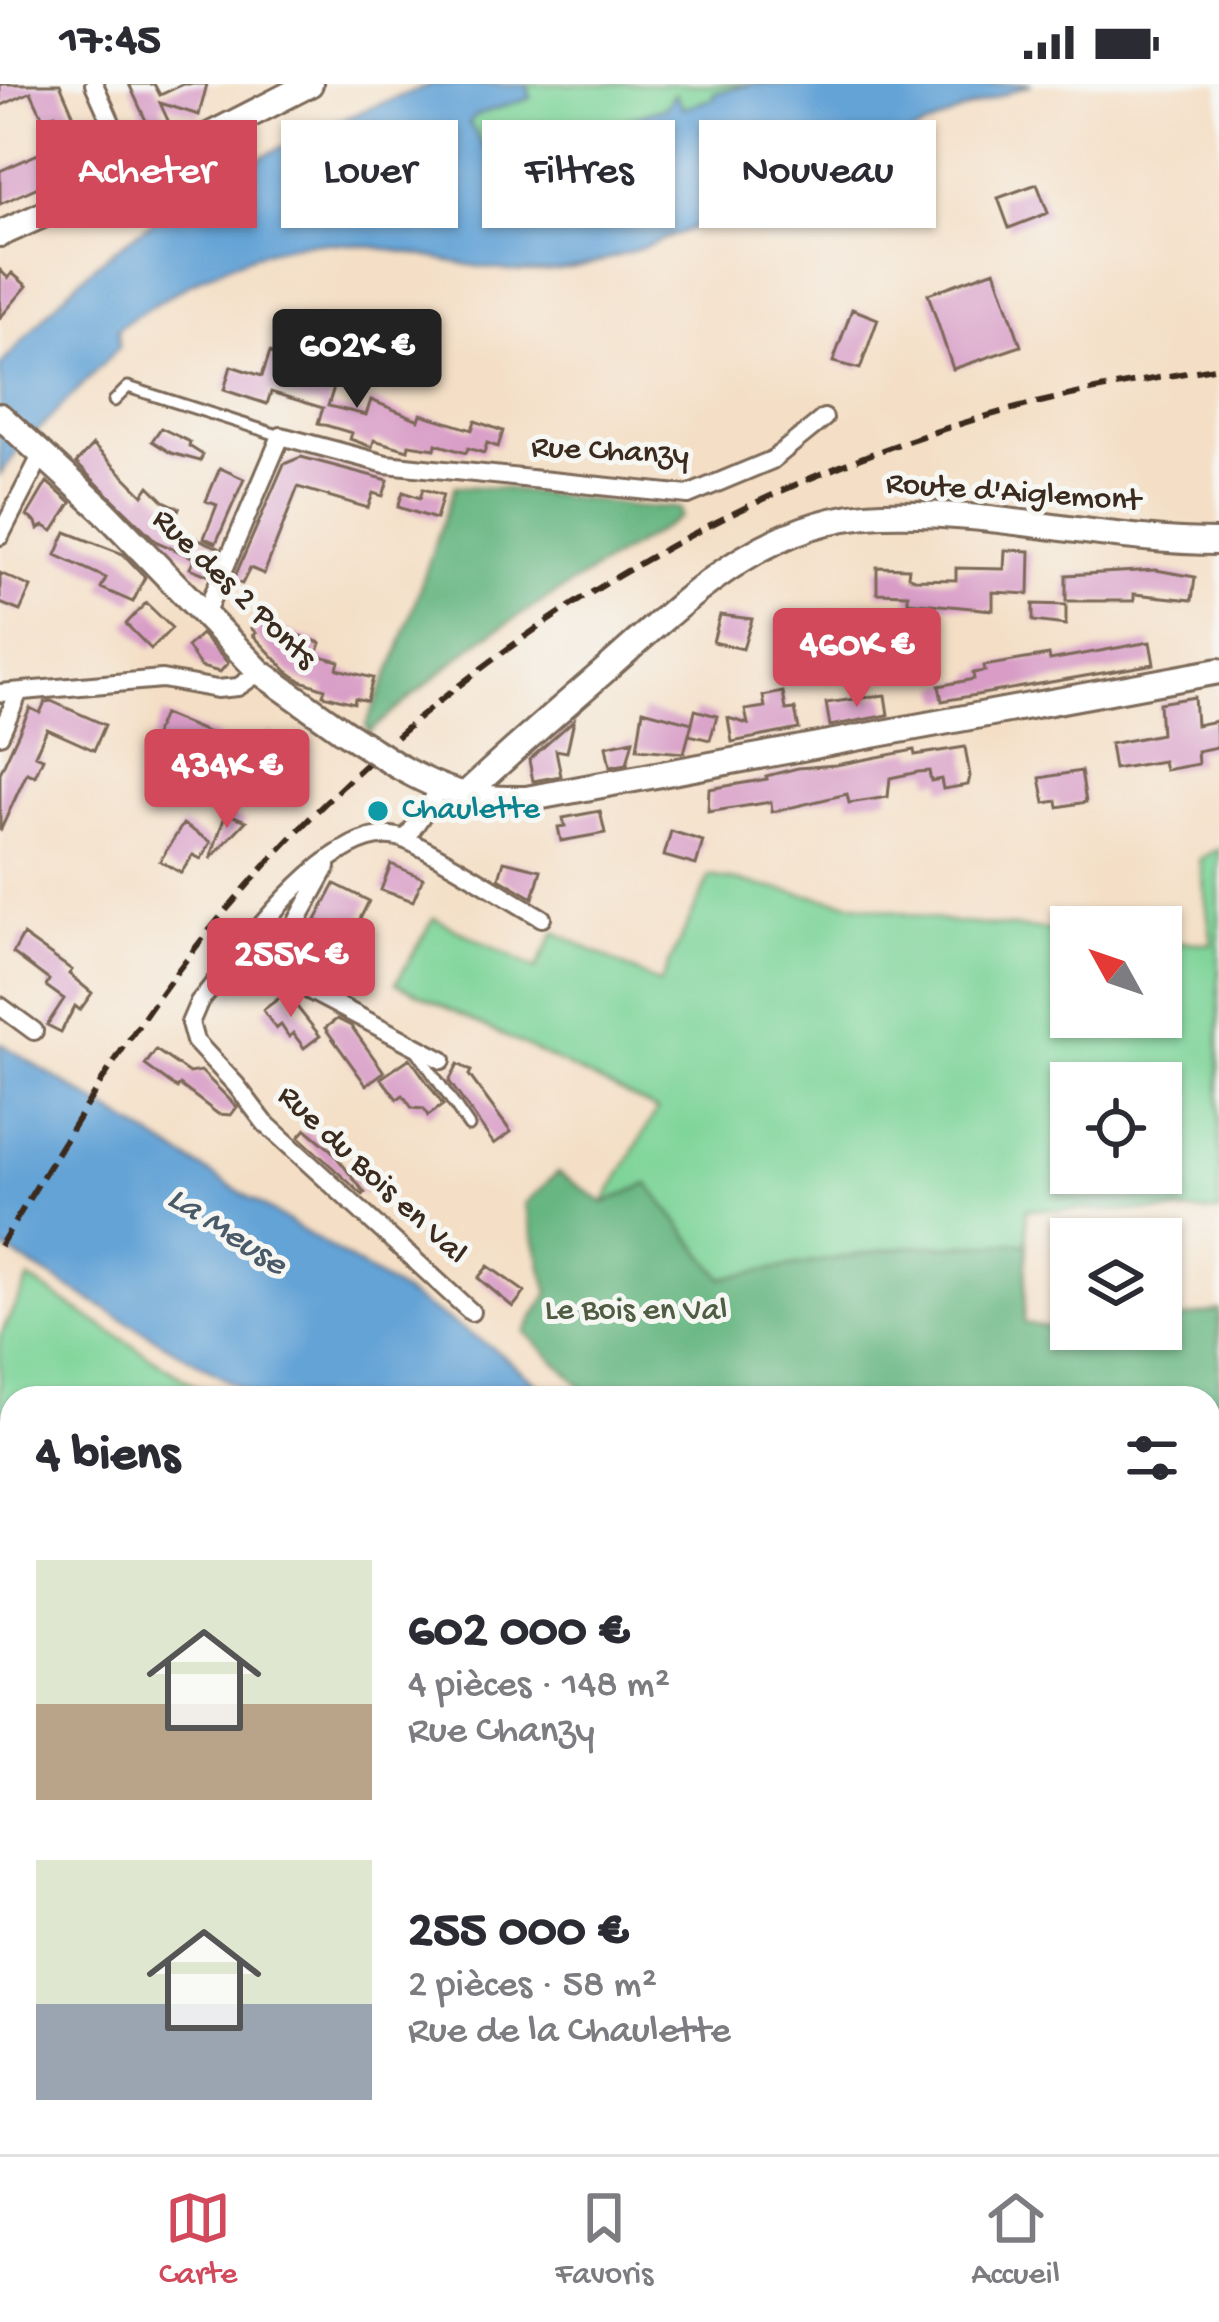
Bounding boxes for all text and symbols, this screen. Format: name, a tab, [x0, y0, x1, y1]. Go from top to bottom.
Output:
text: 17:45	[60, 16, 161, 69]
chip: Acheter	[36, 120, 257, 228]
chip: Louer	[281, 120, 458, 228]
chip: Filtres	[482, 120, 675, 228]
chip: Nouveau	[699, 120, 936, 228]
pin: 602K €	[259, 309, 455, 411]
text: 602K €	[300, 325, 414, 371]
street label: Rue Chanzy	[530, 430, 690, 476]
street label: Route d'Aiglemont	[884, 466, 1144, 522]
street label: Rue des 2 Ponts	[143, 502, 324, 679]
pin: 460K €	[759, 608, 955, 710]
text: 460K €	[800, 624, 914, 670]
pin: 434K €	[129, 729, 325, 831]
text: 434K €	[171, 745, 283, 791]
place label: Chaulette	[402, 792, 541, 830]
marker: Chaulette	[365, 798, 391, 824]
north arrow	[1050, 906, 1182, 1038]
map controls	[1050, 906, 1182, 1350]
pin: 255K €	[193, 918, 389, 1020]
text: 255K €	[234, 934, 348, 980]
button: locate	[1050, 1062, 1182, 1194]
street label: Rue du Bois en Val	[268, 1078, 474, 1274]
water label: La Meuse	[158, 1178, 295, 1288]
button: layers	[1050, 1218, 1182, 1350]
park label: Le Bois en Val	[545, 1293, 727, 1331]
icon: filters	[1119, 1425, 1185, 1491]
text: 4 biens	[36, 1428, 180, 1488]
text: 602 000 €	[408, 1604, 629, 1664]
icon: home	[132, 1608, 276, 1752]
text: 4 pièces · 148 m²	[408, 1664, 670, 1710]
text: Rue Chanzy	[408, 1710, 595, 1756]
text: 255 000 €	[408, 1904, 628, 1964]
icon: home	[132, 1908, 276, 2052]
text: 2 pièces · 58 m²	[408, 1964, 657, 2010]
text: Rue de la Chaulette	[408, 2010, 731, 2056]
tab: Carte	[159, 2185, 237, 2295]
tab: Favoris	[555, 2185, 653, 2295]
tab: Accueil	[971, 2185, 1060, 2295]

